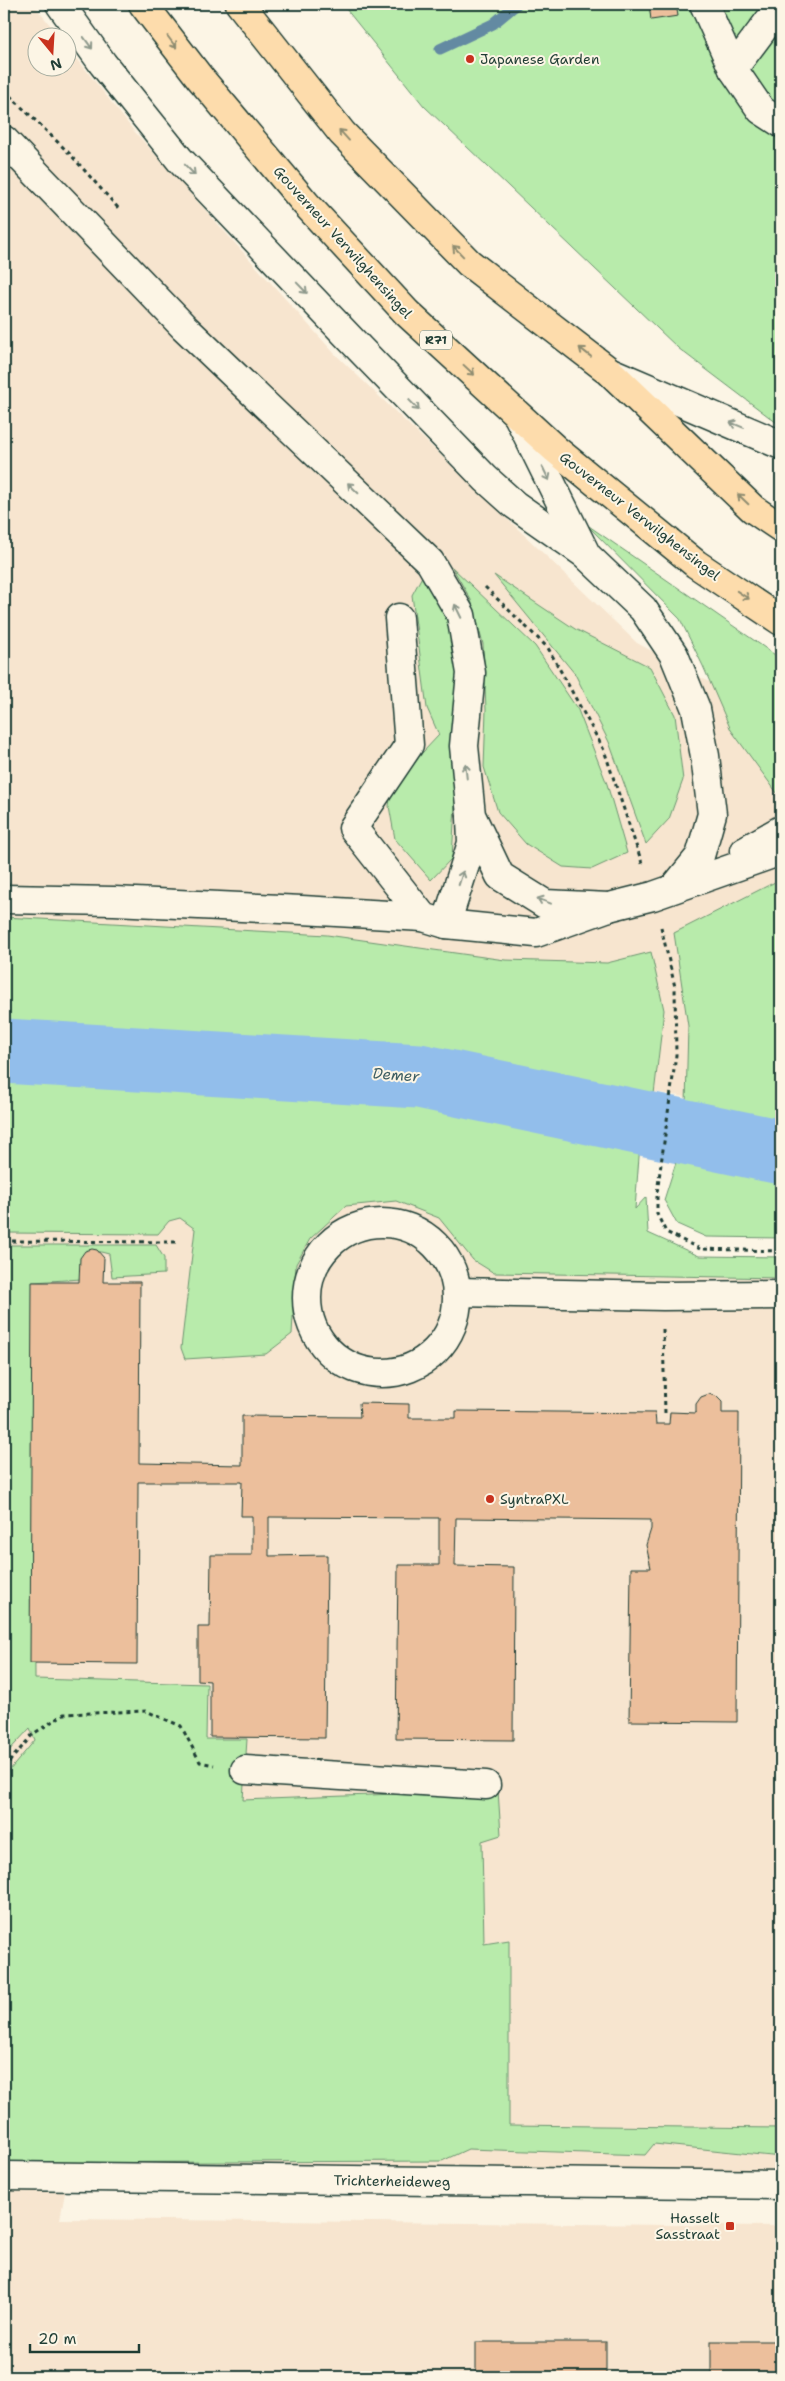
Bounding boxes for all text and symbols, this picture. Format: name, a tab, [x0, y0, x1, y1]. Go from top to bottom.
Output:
north arrow	[28, 28, 78, 78]
one-way arrow	[83, 36, 93, 50]
one-way arrow	[167, 36, 178, 49]
place label: Japanese Garden	[480, 50, 600, 68]
marker: Japanese Garden	[464, 53, 476, 65]
text: N	[48, 54, 64, 75]
one-way arrow	[339, 129, 351, 142]
street label: Gouverneur Verwilghensingel	[270, 162, 417, 323]
one-way arrow	[184, 164, 196, 176]
one-way arrow	[452, 245, 464, 257]
one-way arrow	[296, 281, 308, 294]
road number: R71	[420, 330, 452, 350]
one-way arrow	[579, 347, 592, 358]
one-way arrow	[463, 364, 476, 376]
one-way arrow	[408, 399, 420, 411]
one-way arrow	[730, 420, 745, 430]
street label: Gouverneur Verwilghensingel	[556, 448, 725, 585]
one-way arrow	[542, 466, 552, 481]
one-way arrow	[347, 482, 360, 494]
one-way arrow	[736, 493, 749, 505]
one-way arrow	[735, 591, 749, 601]
one-way arrow	[453, 603, 463, 618]
one-way arrow	[461, 763, 471, 779]
one-way arrow	[457, 870, 467, 886]
one-way arrow	[536, 896, 551, 905]
water label: Demer	[372, 1063, 421, 1087]
place label: SyntraPXL	[500, 1490, 569, 1508]
marker: SyntraPXL	[484, 1493, 496, 1505]
street label: Trichterheideweg	[333, 2171, 451, 2191]
place label: Hasselt Sasstraat	[655, 2209, 720, 2243]
marker: Hasselt Sasstraat	[724, 2220, 736, 2232]
scale bar	[30, 2321, 139, 2353]
text: 20 m	[38, 2329, 77, 2349]

